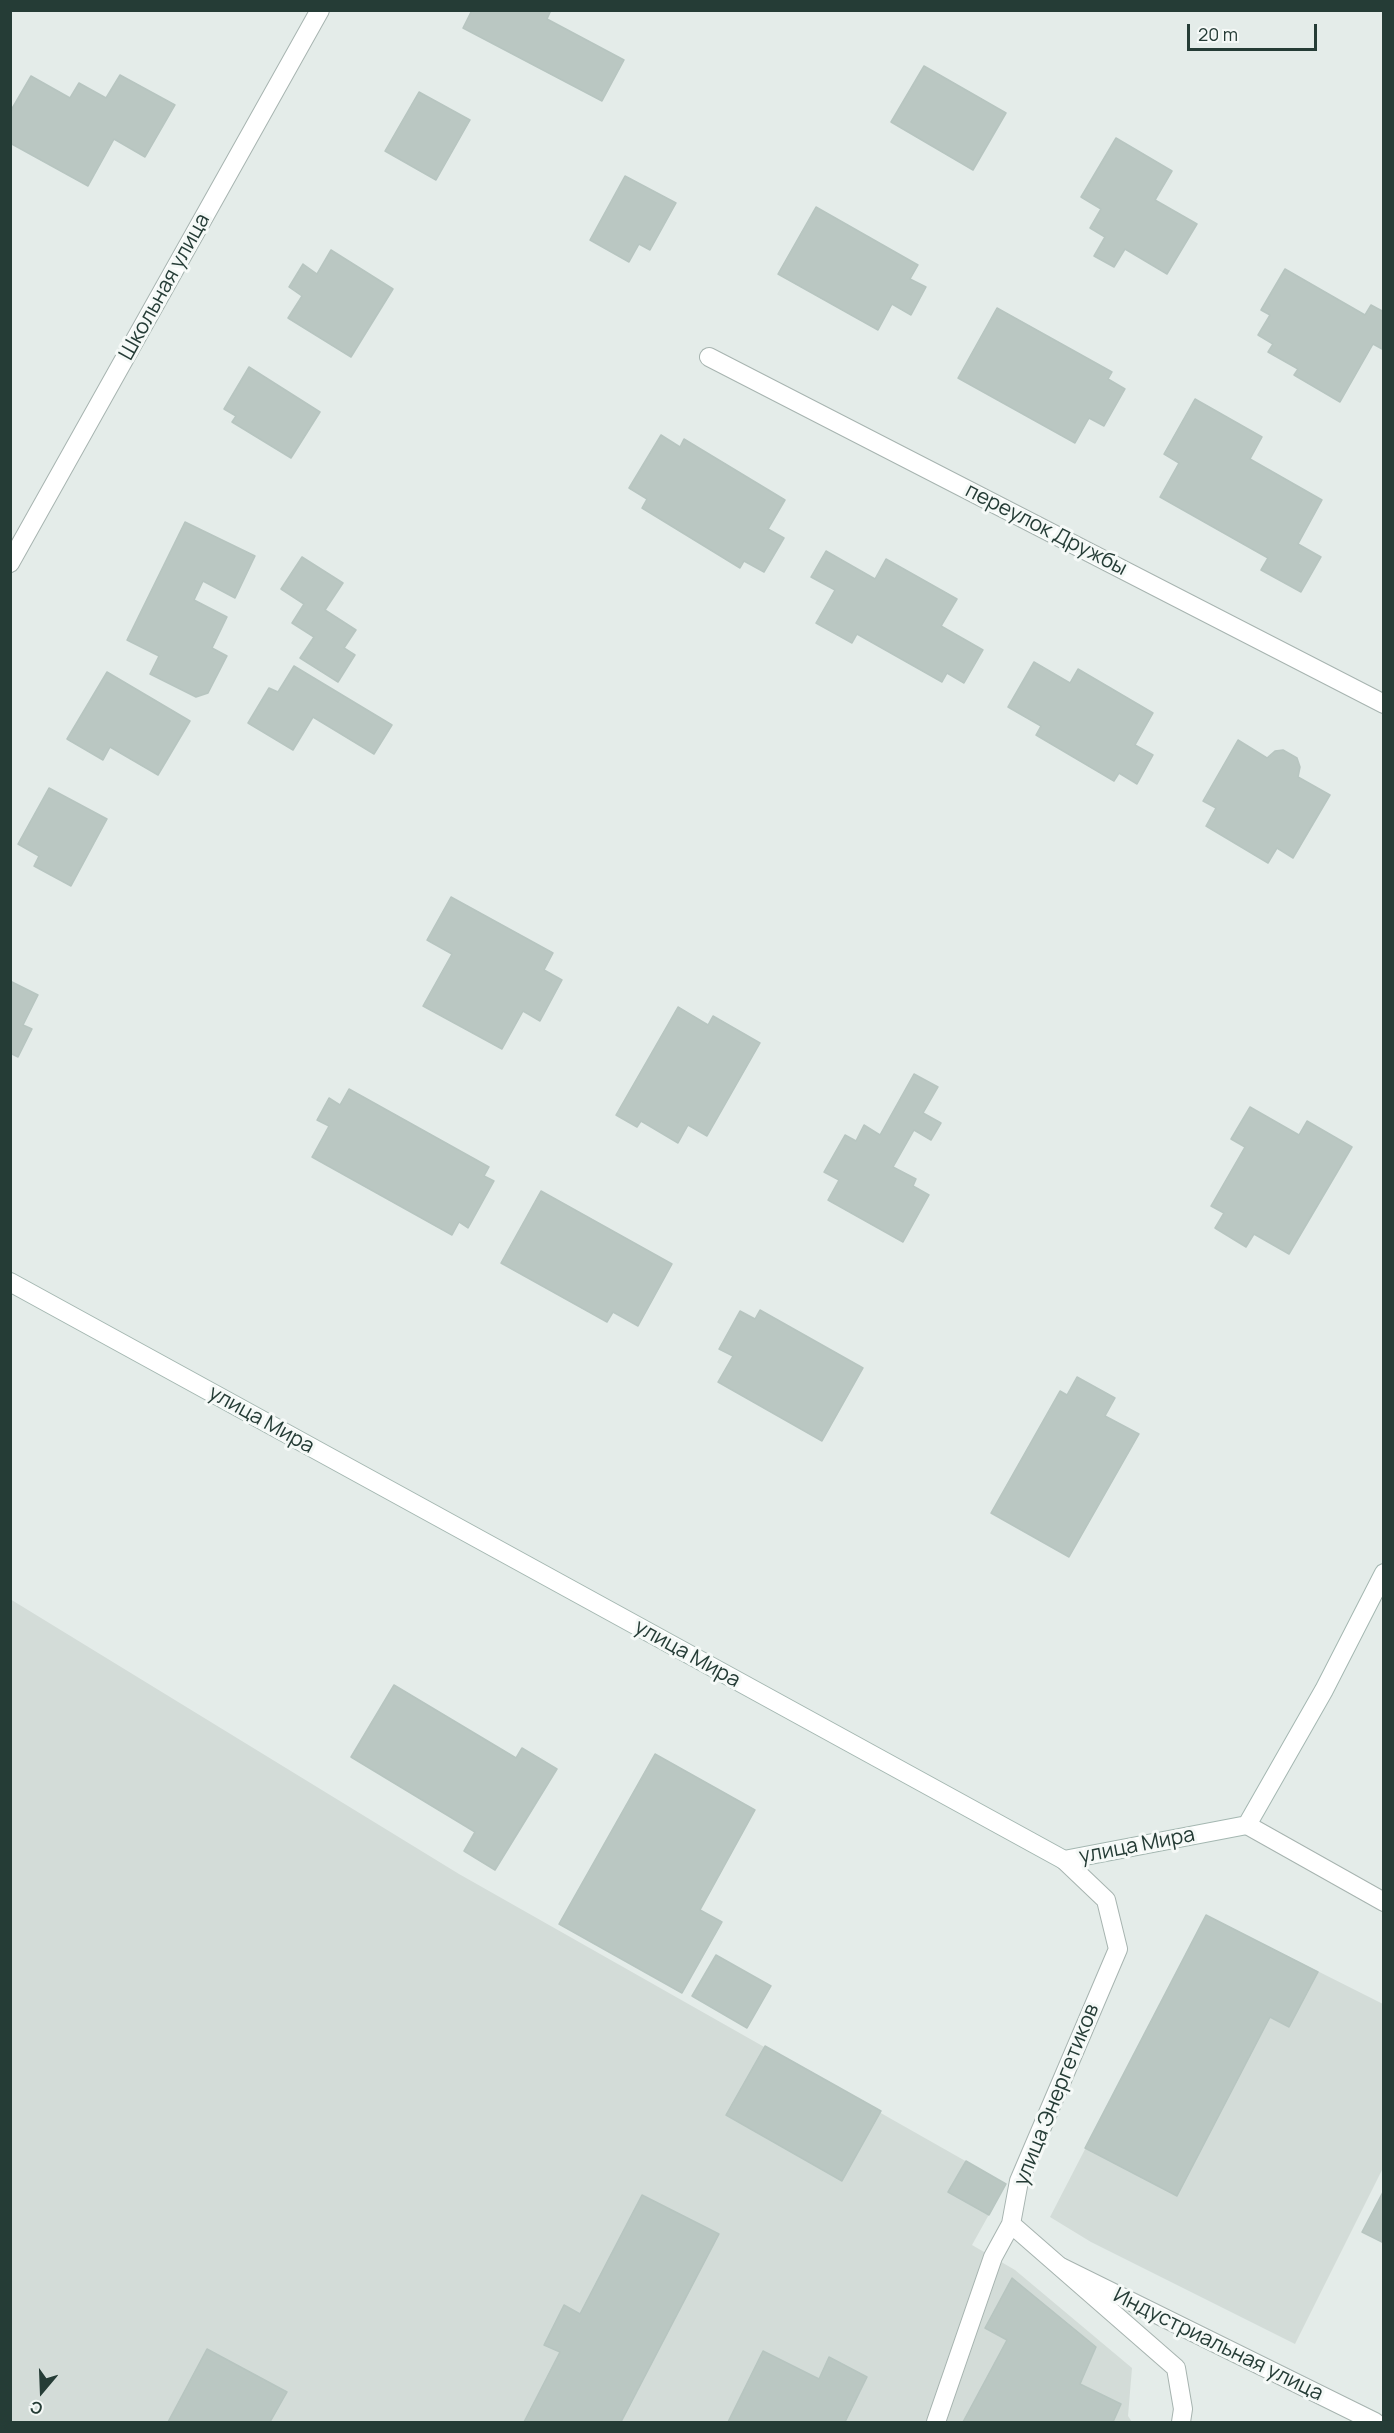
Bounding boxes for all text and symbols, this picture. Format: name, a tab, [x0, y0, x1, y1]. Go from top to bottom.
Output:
scale bar	[1190, 12, 1320, 50]
text: 20 m	[1198, 22, 1238, 46]
street label: Школьная улица	[114, 209, 216, 365]
street label: переулок Дружбы	[961, 478, 1131, 582]
street label: улица Мира	[204, 1381, 318, 1459]
street label: улица Мира	[630, 1615, 744, 1693]
street label: улица Мира	[1077, 1822, 1197, 1870]
street label: улица Энергетиков	[1009, 2000, 1105, 2190]
street label: Индустриальная улица	[1109, 2283, 1327, 2407]
north arrow	[12, 2361, 72, 2421]
text: С	[27, 2396, 45, 2420]

